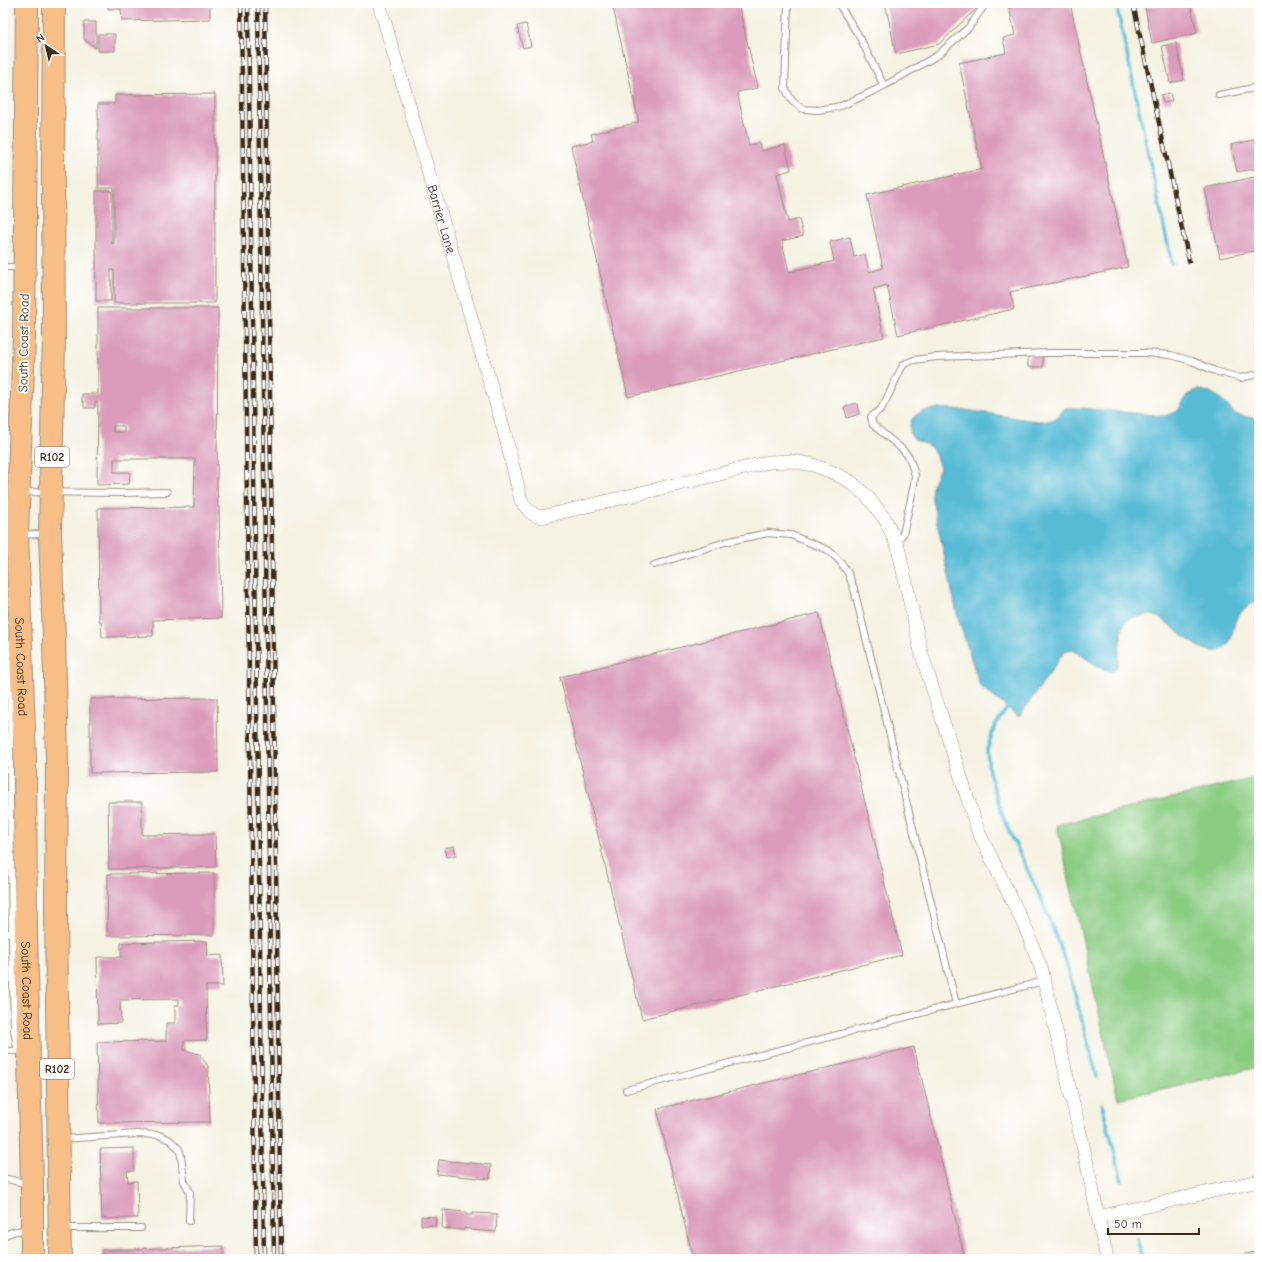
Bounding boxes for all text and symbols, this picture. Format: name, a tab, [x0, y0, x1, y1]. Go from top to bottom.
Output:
north arrow	[26, 26, 66, 66]
text: N	[34, 31, 47, 46]
street label: Barrier Lane	[425, 183, 459, 256]
street label: South Coast Road	[15, 293, 32, 393]
road number: R102	[35, 447, 69, 467]
street label: South Coast Road	[12, 617, 30, 717]
street label: South Coast Road	[18, 941, 36, 1040]
road number: R102	[40, 1059, 74, 1079]
scale bar	[1108, 1210, 1199, 1236]
text: 50 m	[1114, 1217, 1142, 1231]

